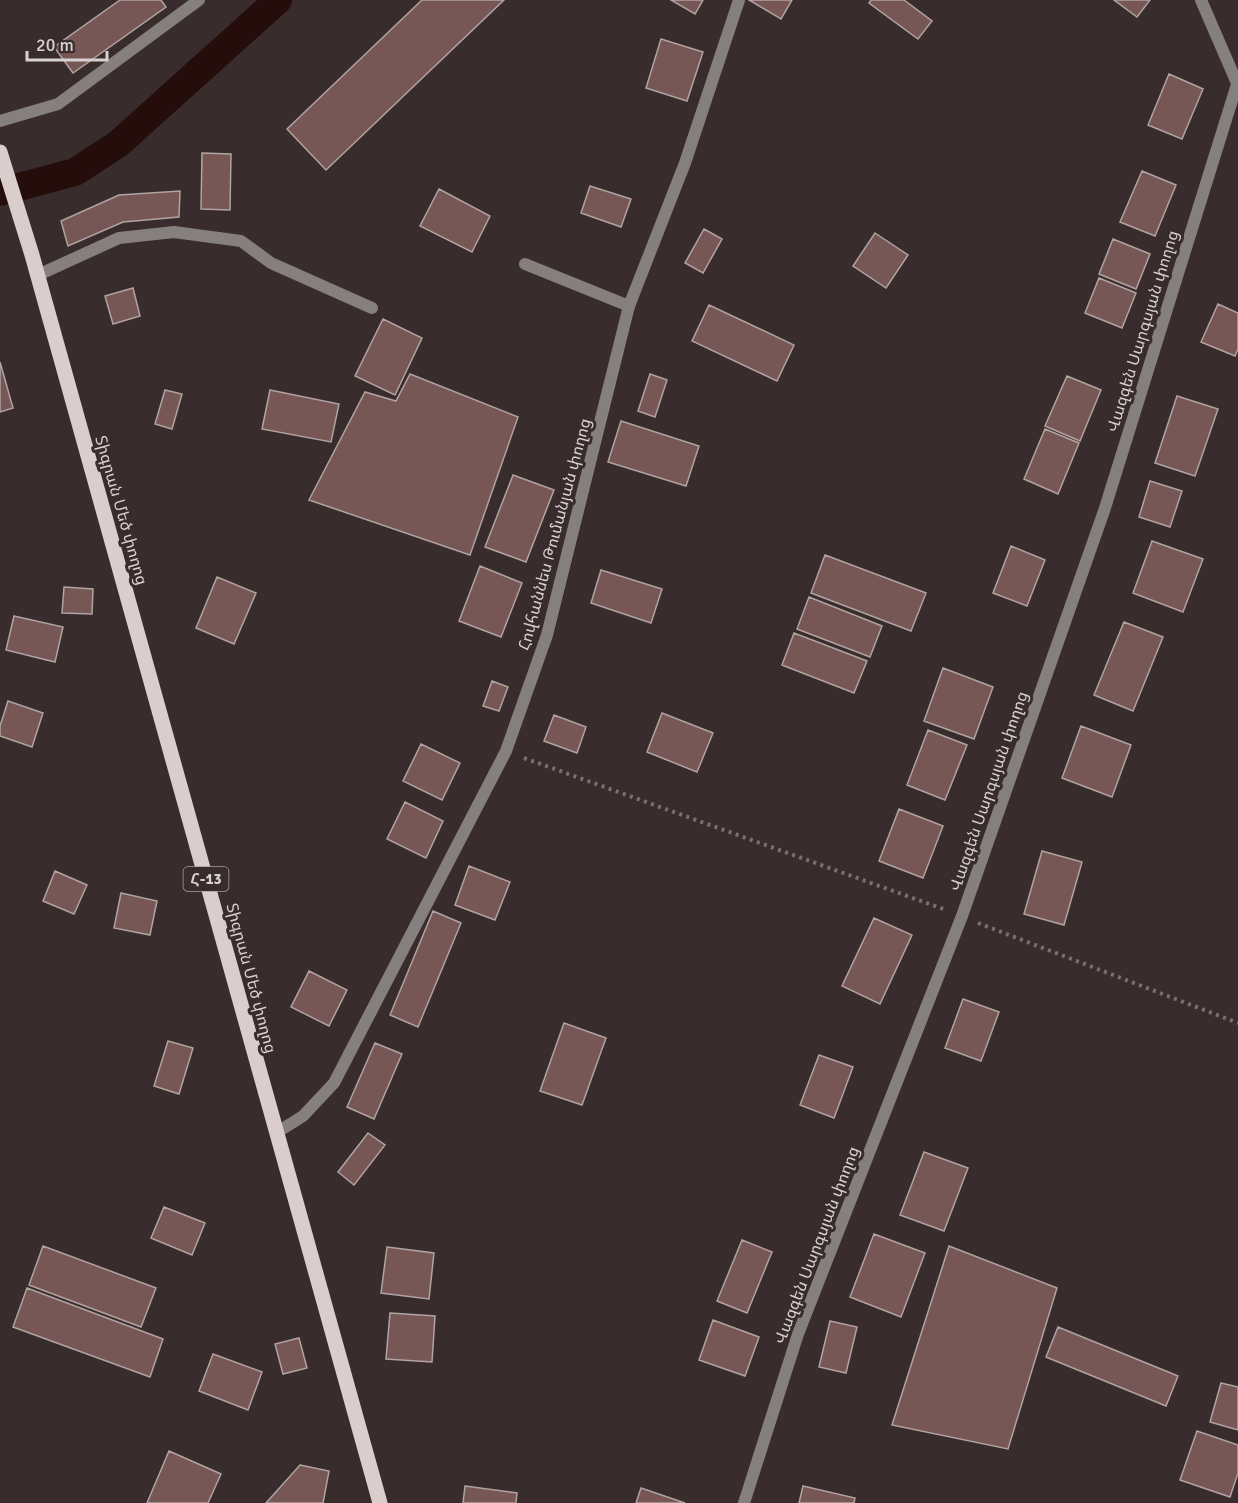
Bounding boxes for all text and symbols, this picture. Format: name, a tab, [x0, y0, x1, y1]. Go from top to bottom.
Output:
scale bar	[27, 24, 106, 62]
text: 20 m	[36, 34, 74, 56]
street label: Վազգեն Սարգսյան փողոց	[1103, 228, 1183, 435]
street label: Հովհաննես Թումանյան փողոց	[514, 416, 596, 652]
street label: Տիգրան Մեծ փողոց	[90, 433, 152, 587]
street label: Վազգեն Սարգսյան փողոց	[945, 689, 1033, 894]
road number: Հ-13	[184, 867, 228, 891]
street label: Տիգրան Մեծ փողոց	[221, 901, 281, 1055]
street label: Վազգեն Սարգսյան փողոց	[770, 1144, 864, 1347]

